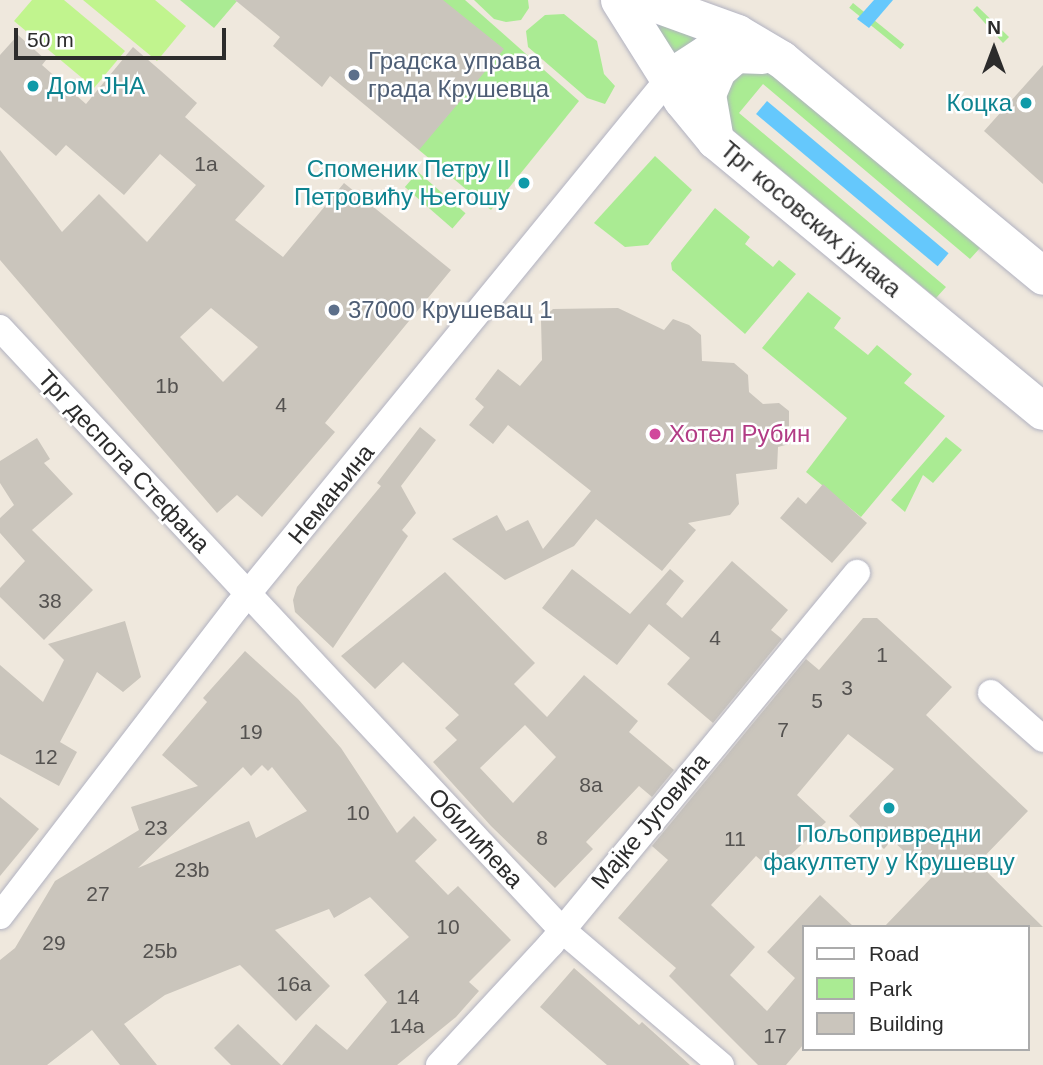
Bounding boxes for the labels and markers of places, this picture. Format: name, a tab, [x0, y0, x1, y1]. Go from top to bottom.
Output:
place label: Градска управа града Крушевца	[368, 47, 549, 103]
marker: Градска управа града Крушевца	[346, 67, 362, 83]
place label: Дом ЈНА	[47, 72, 145, 100]
marker: Дом ЈНА	[25, 78, 41, 94]
place label: Коцка	[947, 89, 1012, 117]
marker: Коцка	[1018, 95, 1034, 111]
place label: Споменик Петру II Петровићу Његошу	[294, 155, 510, 211]
marker: Споменик Петру II Петровићу Његошу	[516, 175, 532, 191]
place label: 37000 Крушевац 1	[348, 296, 553, 324]
marker: 37000 Крушевац 1	[326, 302, 342, 318]
place label: Хотел Рубин	[669, 420, 810, 448]
marker: Хотел Рубин	[647, 426, 663, 442]
marker: Пољопривредни факултету у Крушевцу	[881, 800, 897, 816]
place label: Пољопривредни факултету у Крушевцу	[763, 820, 1015, 876]

